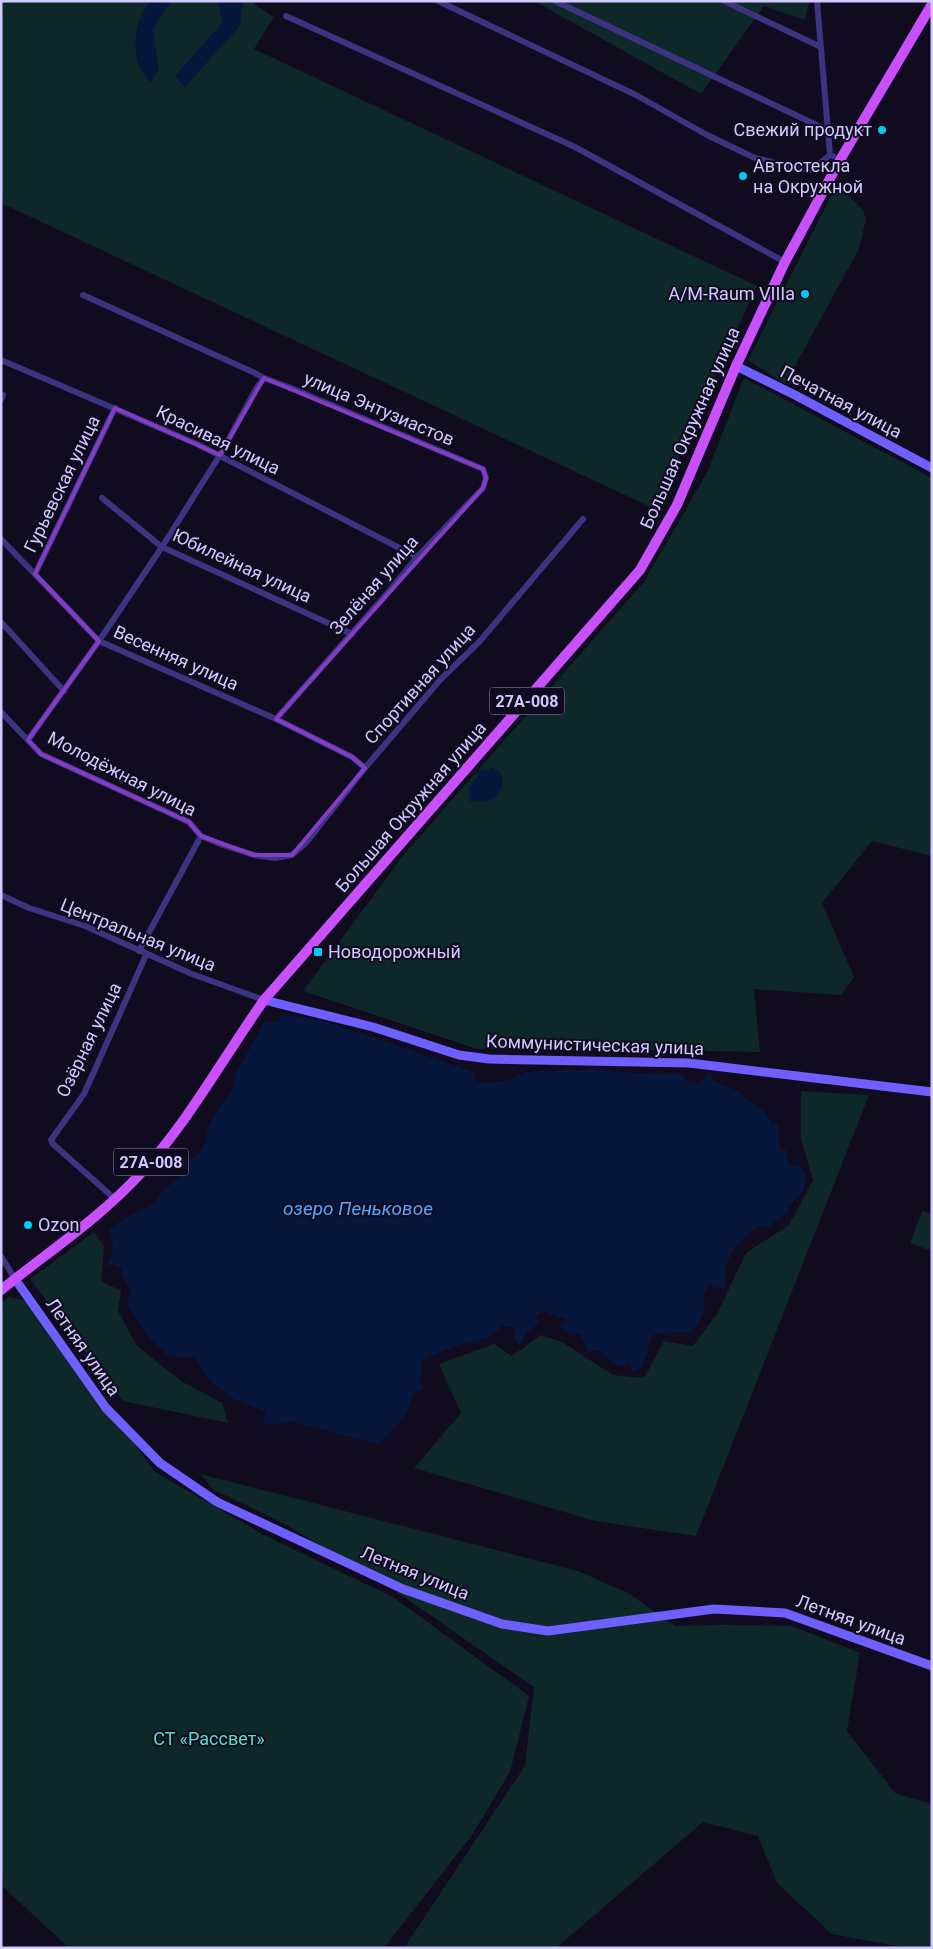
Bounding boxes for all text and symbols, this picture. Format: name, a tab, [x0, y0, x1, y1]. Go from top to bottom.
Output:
place label: Свежий продукт	[734, 119, 872, 140]
marker: Свежий продукт	[876, 124, 888, 136]
place label: Автостекла на Окружной	[753, 155, 863, 197]
marker: Автостекла на Окружной	[737, 170, 749, 182]
place label: A/M-Raum VIIIa	[668, 283, 795, 304]
marker: A/M-Raum VIIIa	[799, 288, 811, 300]
street label: Большая Окружная улица	[635, 324, 744, 532]
street label: Печатная улица	[777, 361, 906, 442]
street label: улица Энтузиастов	[301, 367, 458, 450]
street label: Красивая улица	[153, 401, 283, 479]
street label: Гурьевская улица	[19, 412, 104, 556]
street label: Юбилейная улица	[170, 524, 315, 607]
street label: Зелёная улица	[325, 531, 422, 638]
street label: Спортивная улица	[360, 619, 479, 748]
street label: Весенняя улица	[111, 621, 242, 694]
road number: 27А-008	[490, 688, 564, 714]
street label: Большая Окружная улица	[331, 717, 490, 896]
street label: Молодёжная улица	[44, 727, 200, 820]
street label: Центральная улица	[57, 894, 219, 975]
place label: Новодорожный	[328, 941, 461, 962]
marker: Новодорожный	[312, 946, 324, 958]
street label: Озёрная улица	[52, 979, 125, 1101]
street label: Коммунистическая улица	[486, 1030, 704, 1059]
road number: 27А-008	[114, 1148, 188, 1176]
water label: озеро Пеньковое	[283, 1197, 433, 1220]
place label: Ozon	[38, 1214, 79, 1235]
marker: Ozon	[22, 1219, 34, 1231]
street label: Летняя улица	[42, 1294, 125, 1400]
street label: Летняя улица	[358, 1541, 472, 1604]
street label: Летняя улица	[794, 1590, 909, 1649]
park label: СТ «Рассвет»	[153, 1728, 265, 1749]

